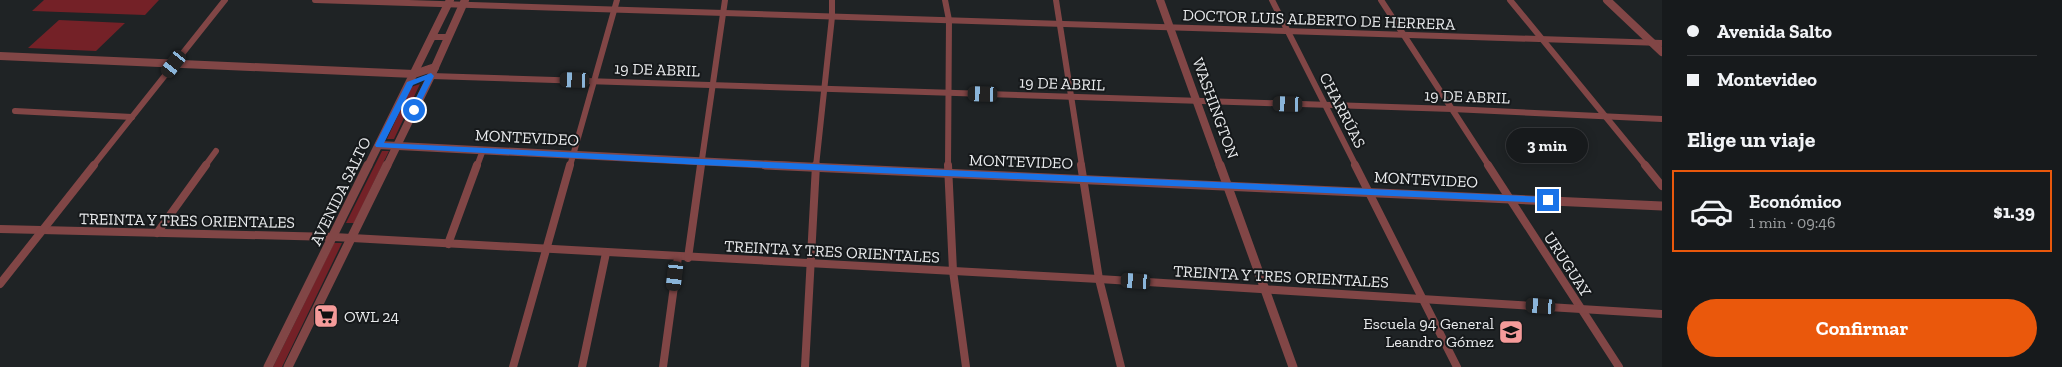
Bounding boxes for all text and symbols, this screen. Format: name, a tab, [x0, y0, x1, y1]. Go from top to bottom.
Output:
street label: DOCTOR LUIS ALBERTO DE HERRERA	[1182, 5, 1456, 34]
text: Avenida Salto	[1717, 20, 1832, 43]
car	[158, 48, 189, 80]
street label: WASHINGTON	[1188, 55, 1243, 161]
street label: 19 DE ABRIL	[614, 59, 700, 80]
text: Montevideo	[1717, 68, 1817, 91]
street label: CHARRÚAS	[1315, 69, 1370, 151]
car	[559, 72, 590, 88]
street label: 19 DE ABRIL	[1019, 73, 1105, 94]
car	[967, 86, 998, 102]
street label: 19 DE ABRIL	[1424, 86, 1510, 107]
car	[1272, 96, 1303, 112]
route start	[403, 99, 425, 121]
street label: MONTEVIDEO	[474, 125, 580, 150]
text: Elige un viaje	[1687, 126, 1815, 153]
callout: 3 min	[1507, 128, 1589, 162]
street label: AVENIDA SALTO	[306, 134, 375, 249]
text: 3 min	[1527, 136, 1567, 155]
street label: MONTEVIDEO	[969, 150, 1074, 173]
street label: MONTEVIDEO	[1373, 167, 1479, 192]
route end	[1537, 189, 1559, 211]
icon: car	[1689, 189, 1734, 234]
text: Económico	[1749, 190, 1842, 213]
text: $1.39	[1993, 200, 2035, 223]
street label: TREINTA Y TRES ORIENTALES	[79, 209, 295, 232]
text: 1 min · 09:46	[1749, 213, 1835, 232]
street label: URUGUAY	[1540, 228, 1596, 300]
street label: TREINTA Y TRES ORIENTALES	[724, 236, 940, 267]
car	[665, 260, 684, 292]
street label: TREINTA Y TRES ORIENTALES	[1173, 261, 1389, 292]
car	[1120, 272, 1151, 290]
car	[1525, 297, 1556, 315]
button: Confirmar	[1687, 299, 2037, 357]
supermarket icon: OWL 24	[313, 303, 339, 329]
place label: OWL 24	[344, 307, 400, 326]
place label: Escuela 94 General Leandro Gómez	[1363, 314, 1494, 351]
school or university icon: Escuela 94 General Leandro Gómez	[1498, 319, 1524, 345]

